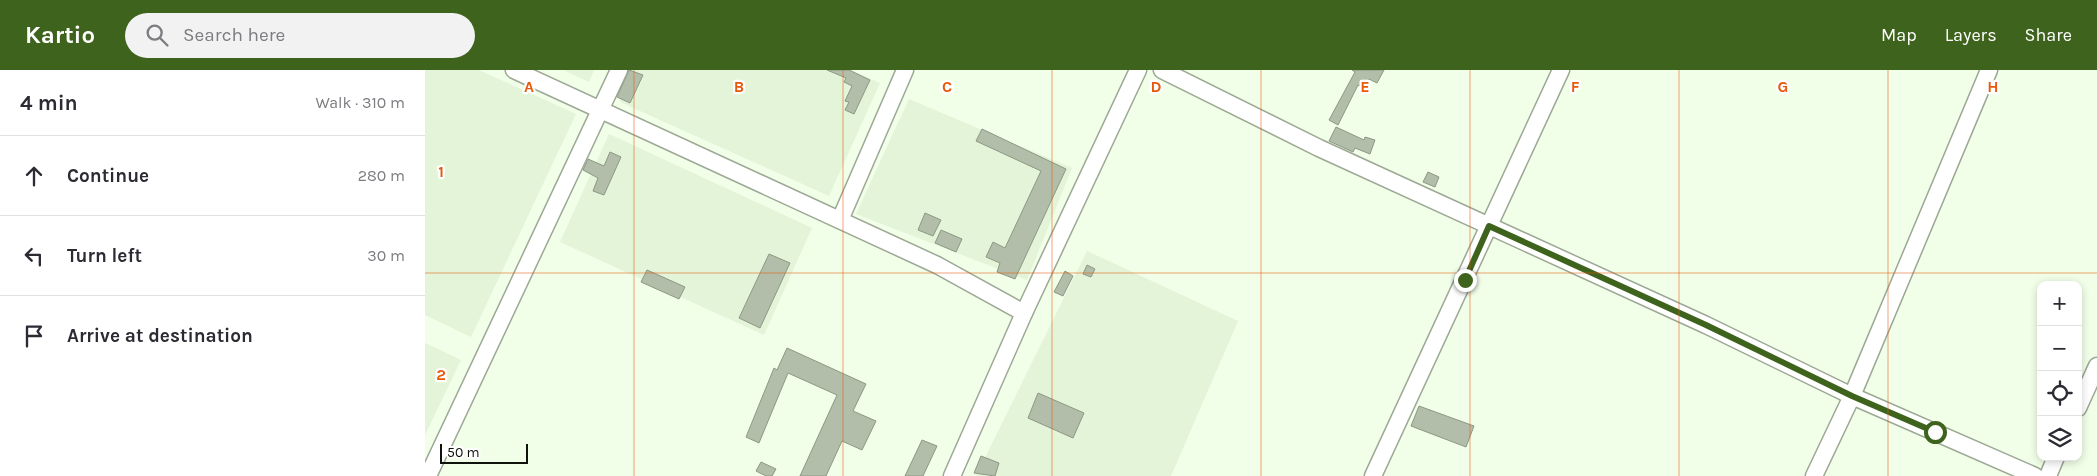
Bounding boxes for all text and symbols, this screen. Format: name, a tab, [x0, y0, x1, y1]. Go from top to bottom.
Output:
search box	[125, 13, 475, 58]
text: Kartio	[25, 21, 95, 49]
icon: search	[143, 21, 171, 49]
text: Search here	[183, 24, 285, 46]
text: Map	[1881, 24, 1917, 46]
text: Layers	[1945, 24, 1997, 46]
text: Share	[2025, 24, 2072, 46]
text: A	[524, 77, 534, 96]
text: B	[734, 77, 744, 96]
text: C	[942, 77, 952, 96]
text: D	[1151, 77, 1162, 96]
text: E	[1360, 77, 1370, 96]
text: F	[1571, 77, 1580, 96]
text: G	[1778, 77, 1788, 96]
text: H	[1987, 77, 1999, 96]
text: 4 min	[20, 91, 78, 115]
text: Walk · 310 m	[315, 93, 405, 112]
icon: ahead	[20, 162, 48, 190]
text: 1	[438, 162, 444, 181]
text: Continue	[67, 165, 149, 187]
text: 280 m	[358, 166, 405, 185]
icon: left	[20, 242, 48, 270]
text: Turn left	[67, 245, 142, 267]
text: 30 m	[367, 246, 405, 265]
route end	[1454, 269, 1477, 292]
map controls	[2037, 281, 2082, 461]
button: +	[2037, 281, 2082, 326]
icon: arrive	[20, 322, 48, 350]
text: Arrive at destination	[67, 325, 253, 347]
button: −	[2037, 326, 2082, 371]
text: 2	[436, 365, 446, 384]
button: locate	[2037, 371, 2082, 416]
button: layers	[2037, 416, 2082, 461]
route start	[1924, 421, 1947, 444]
scale bar	[440, 441, 527, 464]
text: 50 m	[447, 444, 480, 461]

